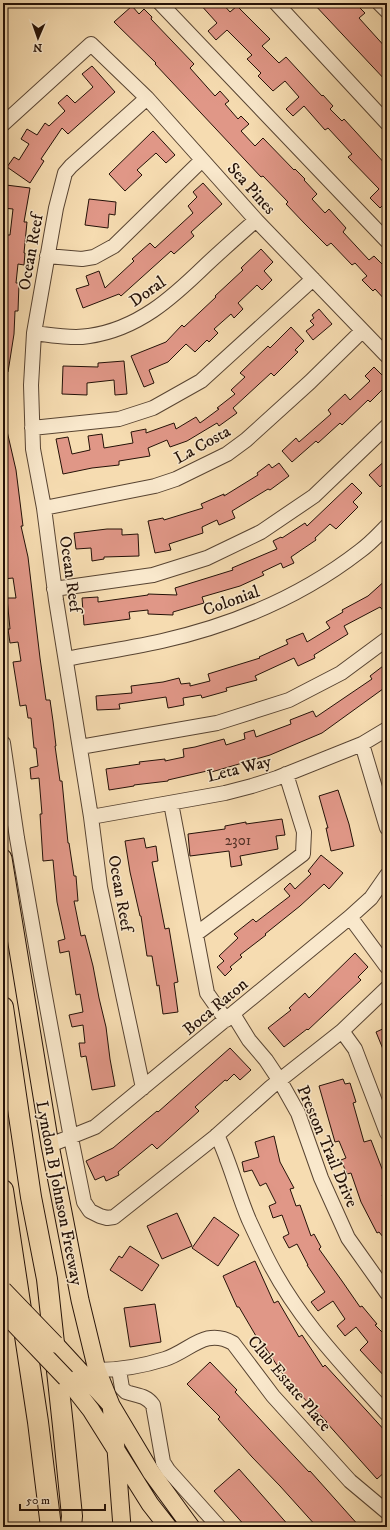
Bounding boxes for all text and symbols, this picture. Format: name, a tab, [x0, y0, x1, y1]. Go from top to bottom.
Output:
north arrow	[18, 18, 58, 58]
text: N	[33, 40, 42, 54]
street label: Sea Pines	[222, 158, 281, 220]
street label: Ocean Reef	[13, 210, 49, 292]
street label: Doral	[125, 271, 170, 312]
street label: La Costa	[170, 420, 235, 469]
street label: Ocean Reef	[54, 535, 87, 616]
street label: Colonial	[200, 581, 263, 621]
street label: Leta Way	[205, 750, 275, 788]
house number: 2301	[225, 831, 251, 850]
street label: Ocean Reef	[103, 853, 138, 935]
street label: Boca Raton	[179, 973, 253, 1040]
street label: Preston Trail Drive	[291, 1082, 363, 1211]
street label: Lyndon B Johnson Freeway	[30, 1099, 88, 1288]
street label: Club Estate Place	[243, 1331, 336, 1436]
scale bar	[20, 1486, 105, 1512]
text: 50 m	[26, 1493, 50, 1508]

